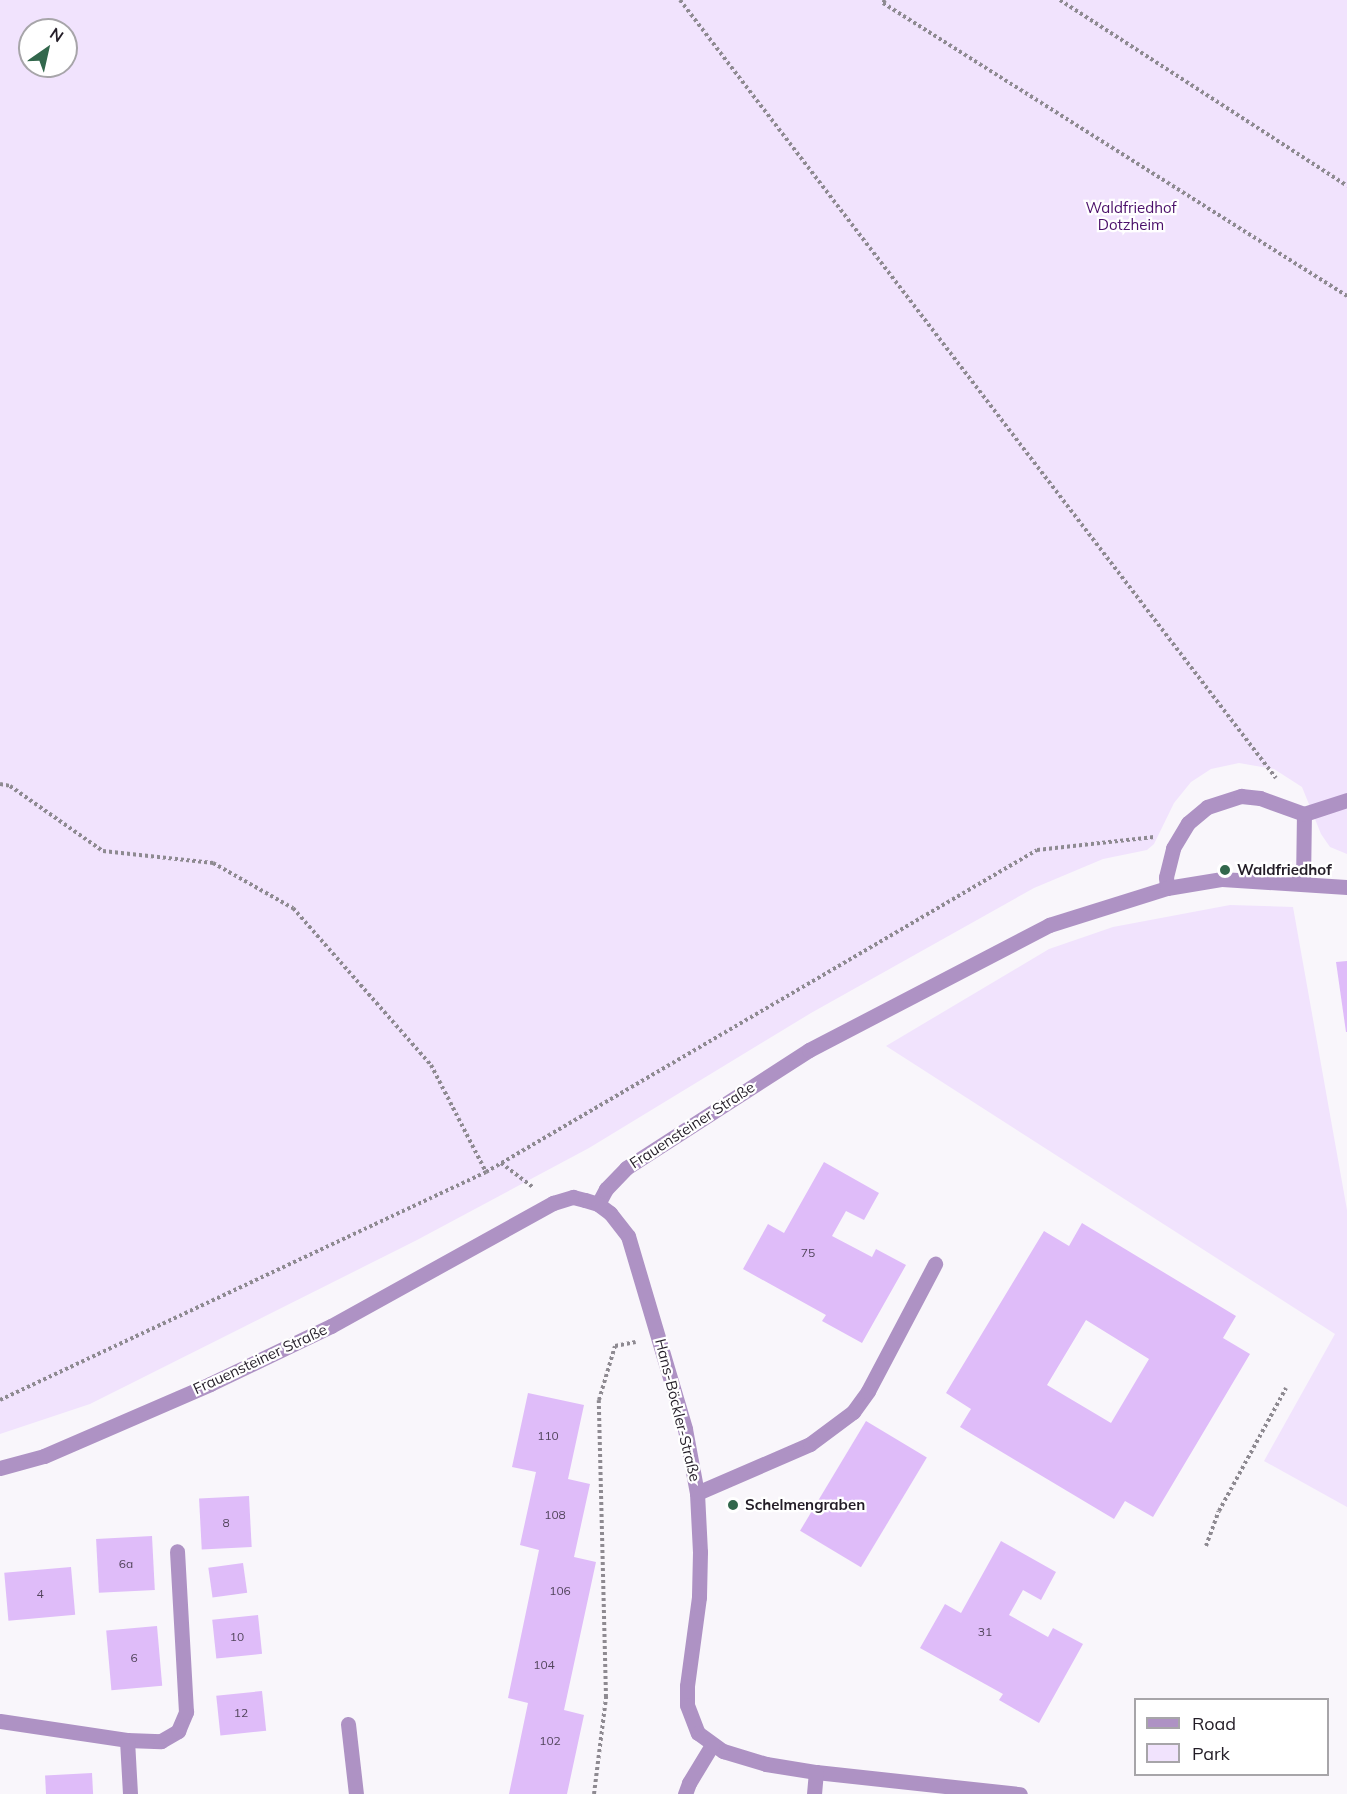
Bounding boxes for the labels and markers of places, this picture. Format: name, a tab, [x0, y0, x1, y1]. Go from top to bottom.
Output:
place label: Waldfriedhof	[1237, 861, 1332, 879]
marker: Waldfriedhof	[1218, 863, 1232, 877]
place label: Schelmengraben	[745, 1496, 865, 1514]
marker: Schelmengraben	[726, 1498, 740, 1512]

